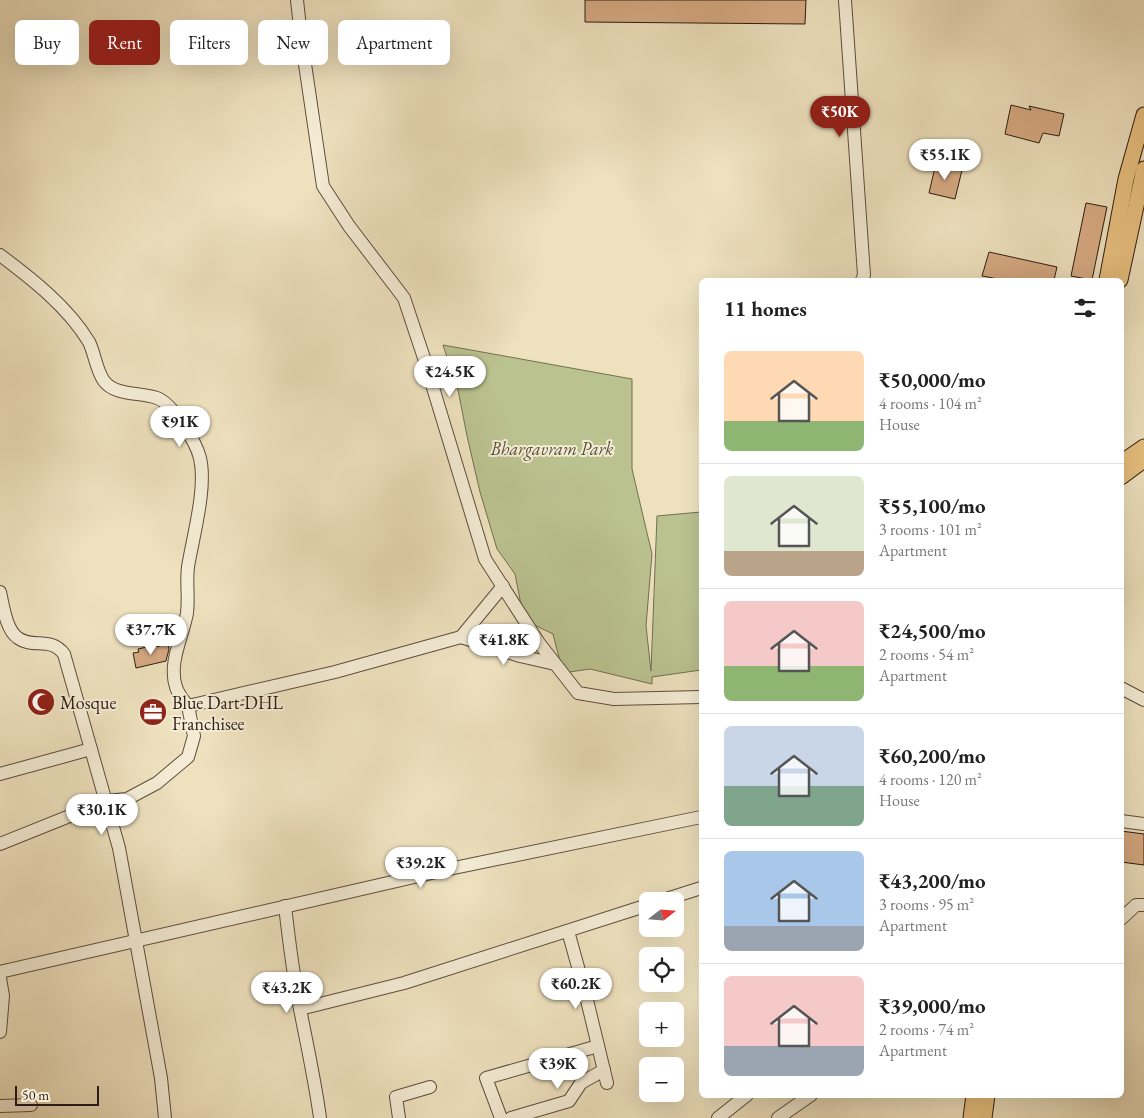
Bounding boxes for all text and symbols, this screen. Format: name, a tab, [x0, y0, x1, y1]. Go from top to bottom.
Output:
chip: Buy	[15, 20, 79, 65]
chip: Rent	[89, 20, 160, 65]
chip: Filters	[170, 20, 248, 65]
chip: New	[258, 20, 328, 65]
chip: Apartment	[338, 20, 450, 65]
pin: ₹50K	[810, 96, 870, 138]
text: ₹50K	[821, 101, 859, 122]
pin: ₹55.1K	[904, 138, 986, 181]
text: ₹55.1K	[920, 144, 970, 165]
icon: filters	[1071, 294, 1099, 322]
text: 11 homes	[724, 295, 807, 322]
pin: ₹24.5K	[409, 356, 491, 398]
text: ₹24.5K	[425, 361, 475, 382]
text: ₹50,000/mo	[879, 366, 986, 393]
icon: home	[764, 371, 824, 431]
text: 4 rooms · 104 m²	[879, 393, 982, 414]
pin: ₹91K	[150, 406, 210, 448]
text: ₹91K	[161, 411, 199, 432]
text: House	[879, 414, 920, 435]
park label: Bhargavram Park	[490, 437, 613, 461]
text: ₹55,100/mo	[879, 492, 986, 519]
icon: home	[764, 496, 824, 556]
text: 3 rooms · 101 m²	[879, 519, 982, 540]
text: Apartment	[879, 540, 947, 561]
pin: ₹37.7K	[110, 614, 192, 656]
text: ₹24,500/mo	[879, 617, 986, 644]
text: ₹37.7K	[126, 619, 176, 640]
icon: home	[764, 621, 824, 681]
pin: ₹41.8K	[463, 624, 545, 666]
text: ₹41.8K	[479, 629, 529, 650]
text: 2 rooms · 54 m²	[879, 644, 974, 665]
text: Apartment	[879, 665, 947, 686]
mosque icon: Mosque	[26, 687, 56, 717]
place label: Mosque	[60, 691, 116, 714]
place label: Blue Dart-DHL Franchisee	[172, 691, 283, 735]
office icon: Blue Dart-DHL Franchisee	[138, 697, 168, 727]
text: ₹60,200/mo	[879, 742, 986, 769]
icon: home	[764, 746, 824, 806]
text: 4 rooms · 120 m²	[879, 769, 982, 790]
text: House	[879, 790, 920, 811]
pin: ₹30.1K	[61, 794, 143, 836]
text: ₹30.1K	[77, 799, 127, 820]
pin: ₹39.2K	[380, 846, 462, 889]
text: ₹39.2K	[396, 852, 446, 873]
text: ₹43,200/mo	[879, 867, 986, 894]
icon: home	[764, 871, 824, 931]
north arrow	[639, 892, 684, 938]
map controls	[639, 892, 684, 1102]
text: 3 rooms · 95 m²	[879, 894, 974, 915]
text: Apartment	[879, 915, 947, 936]
button: locate	[639, 947, 684, 992]
pin: ₹60.2K	[535, 968, 617, 1010]
pin: ₹43.2K	[246, 972, 328, 1014]
text: ₹60.2K	[551, 973, 601, 994]
text: ₹43.2K	[262, 977, 312, 998]
text: ₹39,000/mo	[879, 992, 986, 1019]
icon: home	[764, 996, 824, 1056]
button: +	[639, 1002, 684, 1047]
text: 2 rooms · 74 m²	[879, 1019, 974, 1040]
text: Apartment	[879, 1040, 947, 1061]
pin: ₹39K	[528, 1048, 588, 1090]
text: ₹39K	[539, 1053, 577, 1074]
button: −	[639, 1057, 684, 1102]
scale bar	[15, 1083, 99, 1106]
text: 50 m	[22, 1086, 49, 1104]

